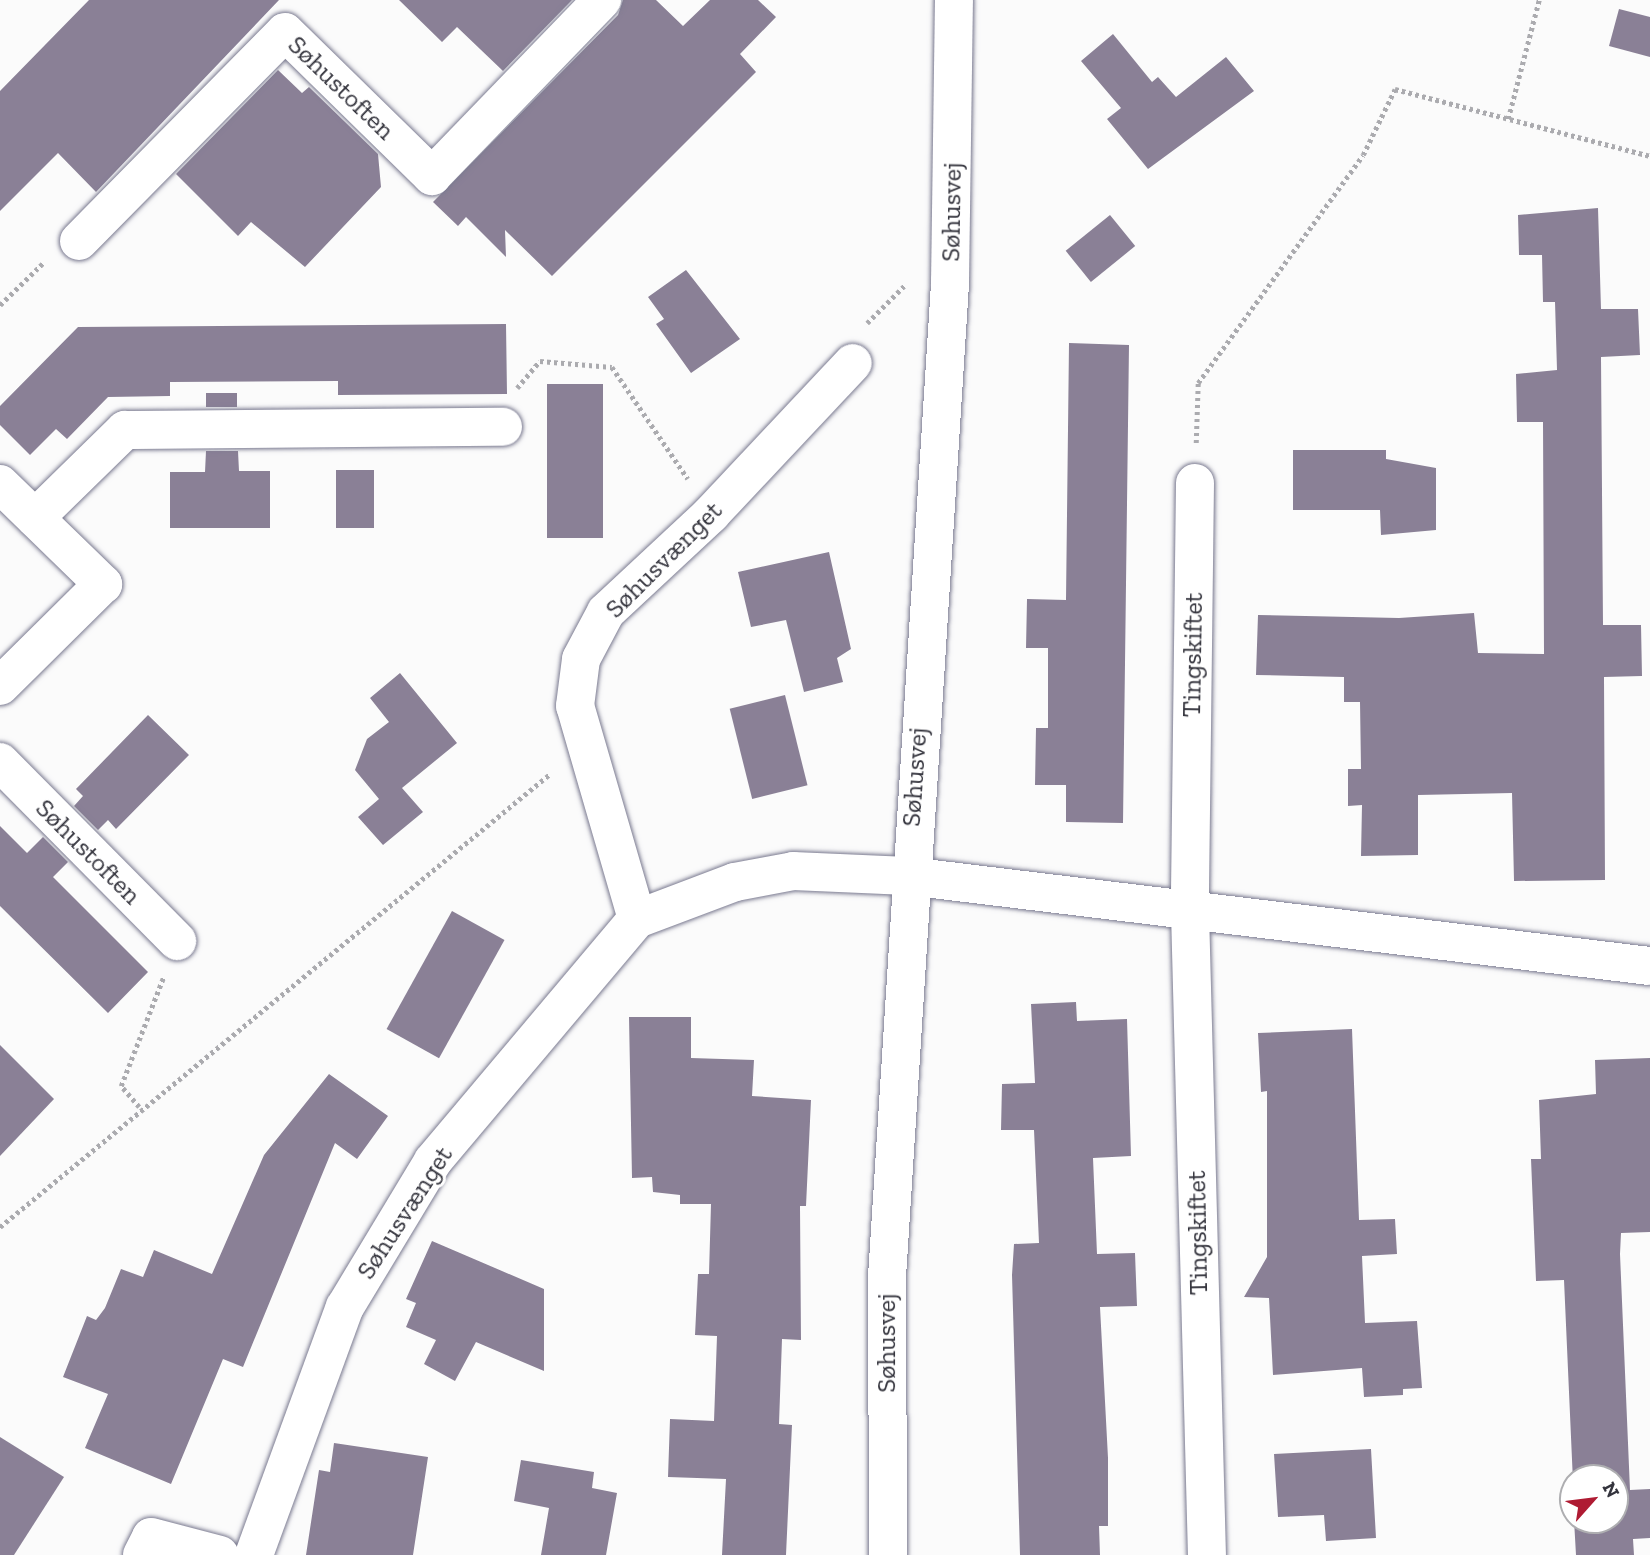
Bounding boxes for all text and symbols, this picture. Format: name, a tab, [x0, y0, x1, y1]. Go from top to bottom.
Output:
street label: Søhustoften	[281, 30, 401, 146]
street label: Søhusvej	[936, 162, 968, 262]
street label: Søhusvænget	[599, 495, 729, 625]
street label: Tingskiftet	[1176, 592, 1210, 718]
street label: Søhusvej	[896, 726, 934, 828]
street label: Søhustoften	[29, 793, 147, 911]
street label: Søhusvænget	[351, 1141, 459, 1285]
street label: Tingskiftet	[1181, 1170, 1215, 1296]
street label: Søhusvej	[871, 1293, 903, 1393]
north arrow	[1559, 1464, 1629, 1534]
text: N	[1598, 1478, 1625, 1502]

